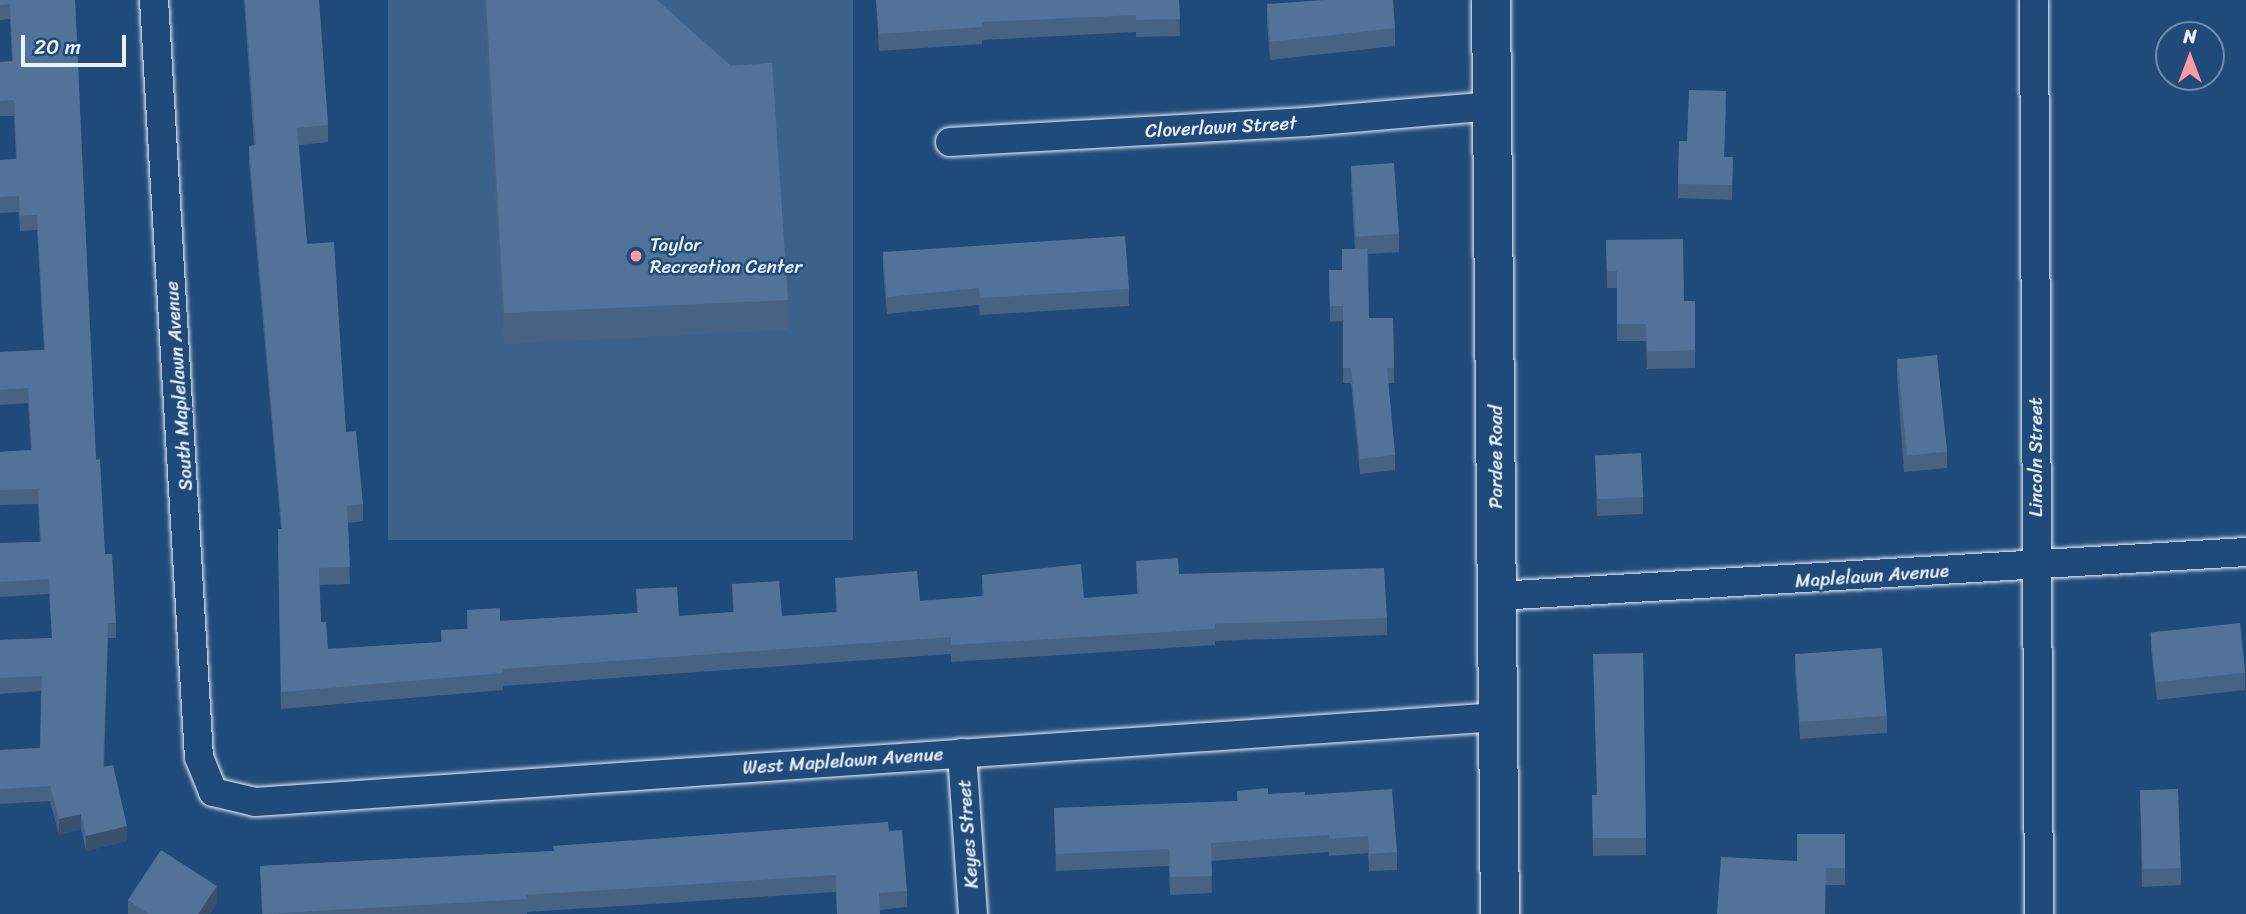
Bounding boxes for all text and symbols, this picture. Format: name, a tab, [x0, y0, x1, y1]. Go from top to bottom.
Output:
text: N	[2183, 20, 2197, 53]
scale bar	[24, 21, 130, 65]
north arrow	[2155, 21, 2225, 91]
text: 20 m	[34, 28, 81, 66]
street label: Cloverlawn Street	[1145, 112, 1297, 142]
place label: Taylor Recreation Center	[650, 234, 803, 278]
marker: Taylor Recreation Center	[628, 248, 644, 264]
street label: South Maplelawn Avenue	[160, 281, 198, 491]
street label: Lincoln Street	[2025, 397, 2047, 517]
street label: Pardee Road	[1485, 405, 1507, 509]
street label: Maplelawn Avenue	[1794, 559, 1950, 593]
street label: West Maplelawn Avenue	[742, 743, 944, 779]
street label: Keyes Street	[953, 778, 983, 890]

